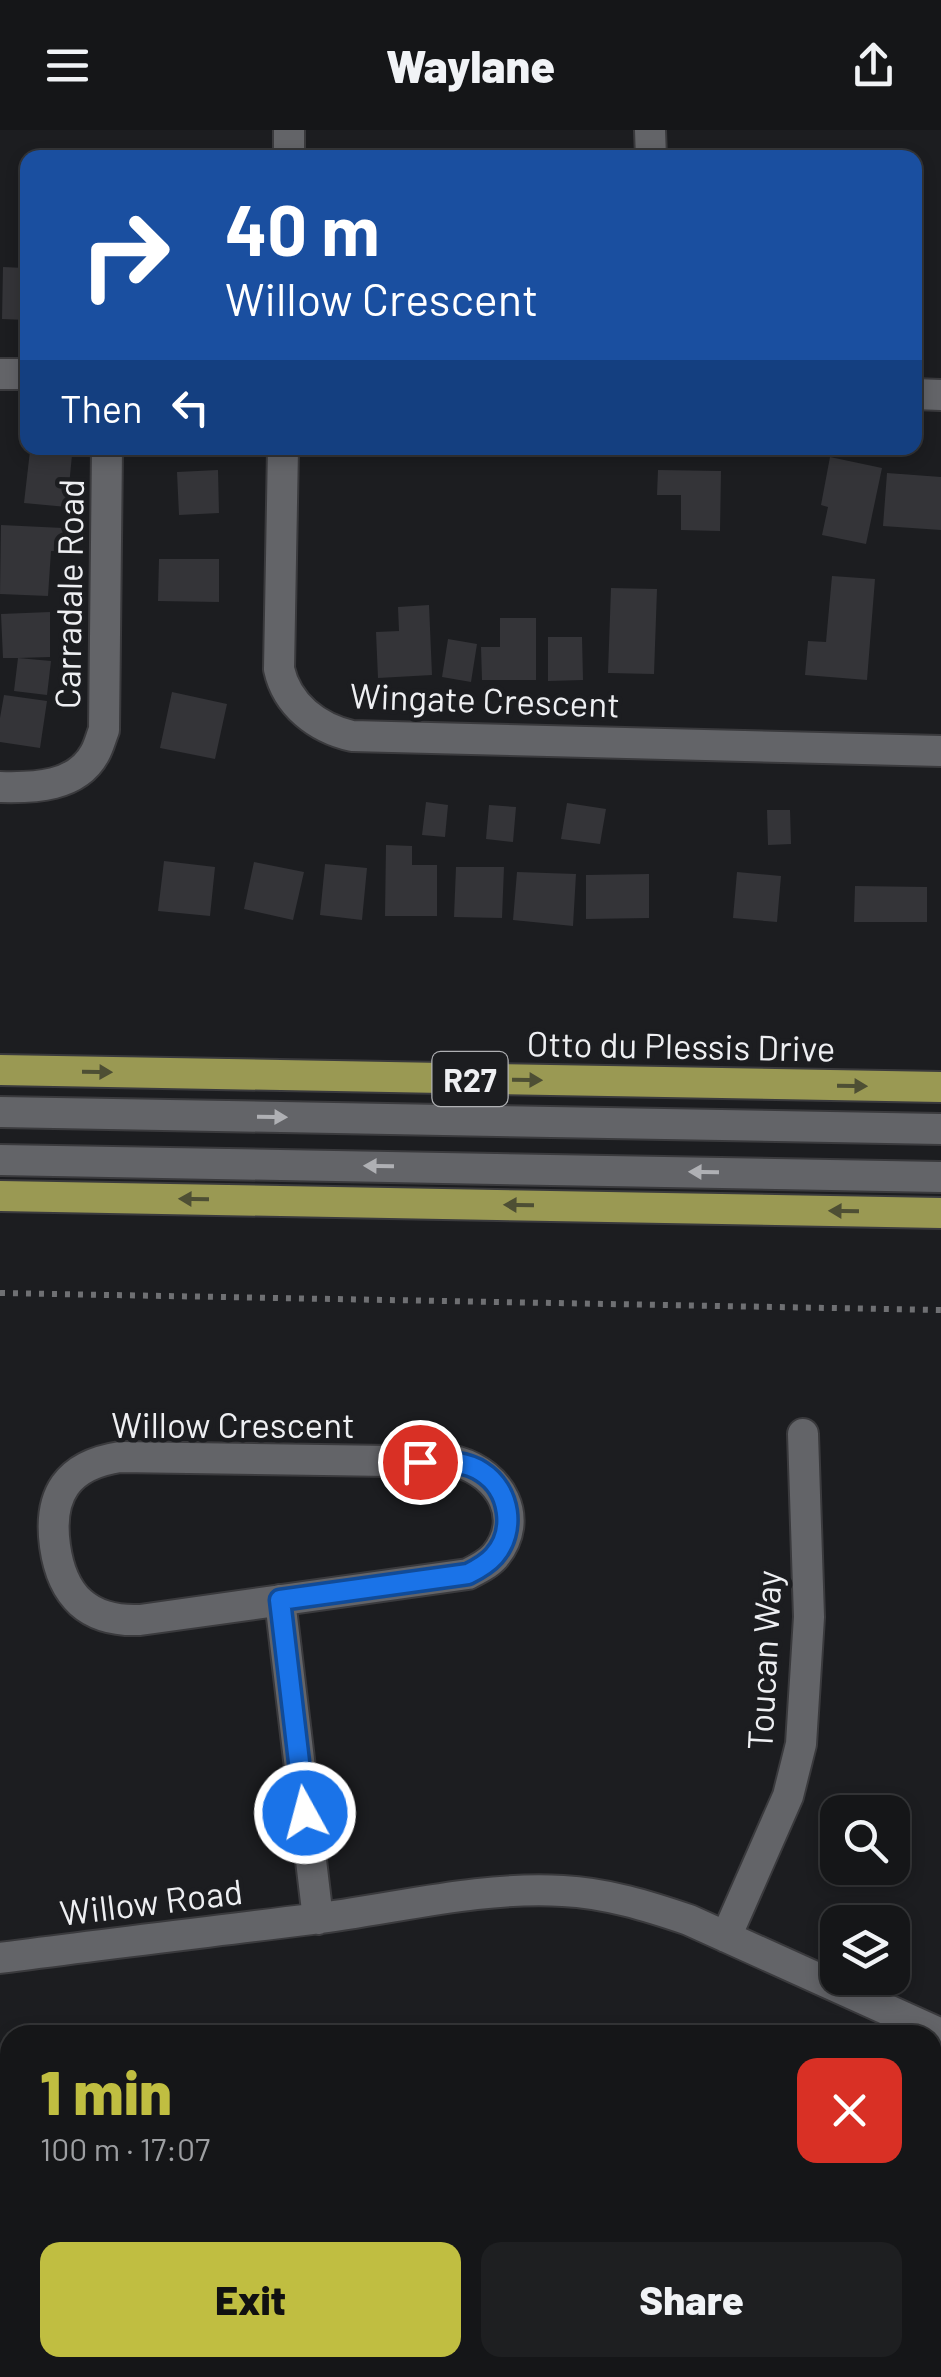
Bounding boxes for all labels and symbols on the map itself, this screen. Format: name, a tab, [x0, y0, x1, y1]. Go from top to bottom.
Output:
street label: Carradale Road	[45, 479, 91, 709]
street label: Wingate Crescent	[349, 673, 621, 725]
street label: Otto du Plessis Drive	[526, 1021, 836, 1069]
road number: R27	[432, 1052, 508, 1106]
one-way arrow	[82, 1064, 114, 1080]
one-way arrow	[512, 1072, 544, 1088]
one-way arrow	[837, 1078, 869, 1094]
one-way arrow	[257, 1109, 289, 1125]
one-way arrow	[362, 1158, 394, 1174]
one-way arrow	[687, 1164, 719, 1180]
one-way arrow	[177, 1191, 209, 1207]
one-way arrow	[502, 1197, 534, 1213]
one-way arrow	[827, 1203, 859, 1219]
street label: Willow Crescent	[111, 1403, 355, 1445]
pin	[378, 1420, 463, 1505]
street label: Toucan Way	[737, 1569, 789, 1751]
position arrow	[253, 1761, 357, 1865]
street label: Willow Road	[57, 1869, 245, 1933]

